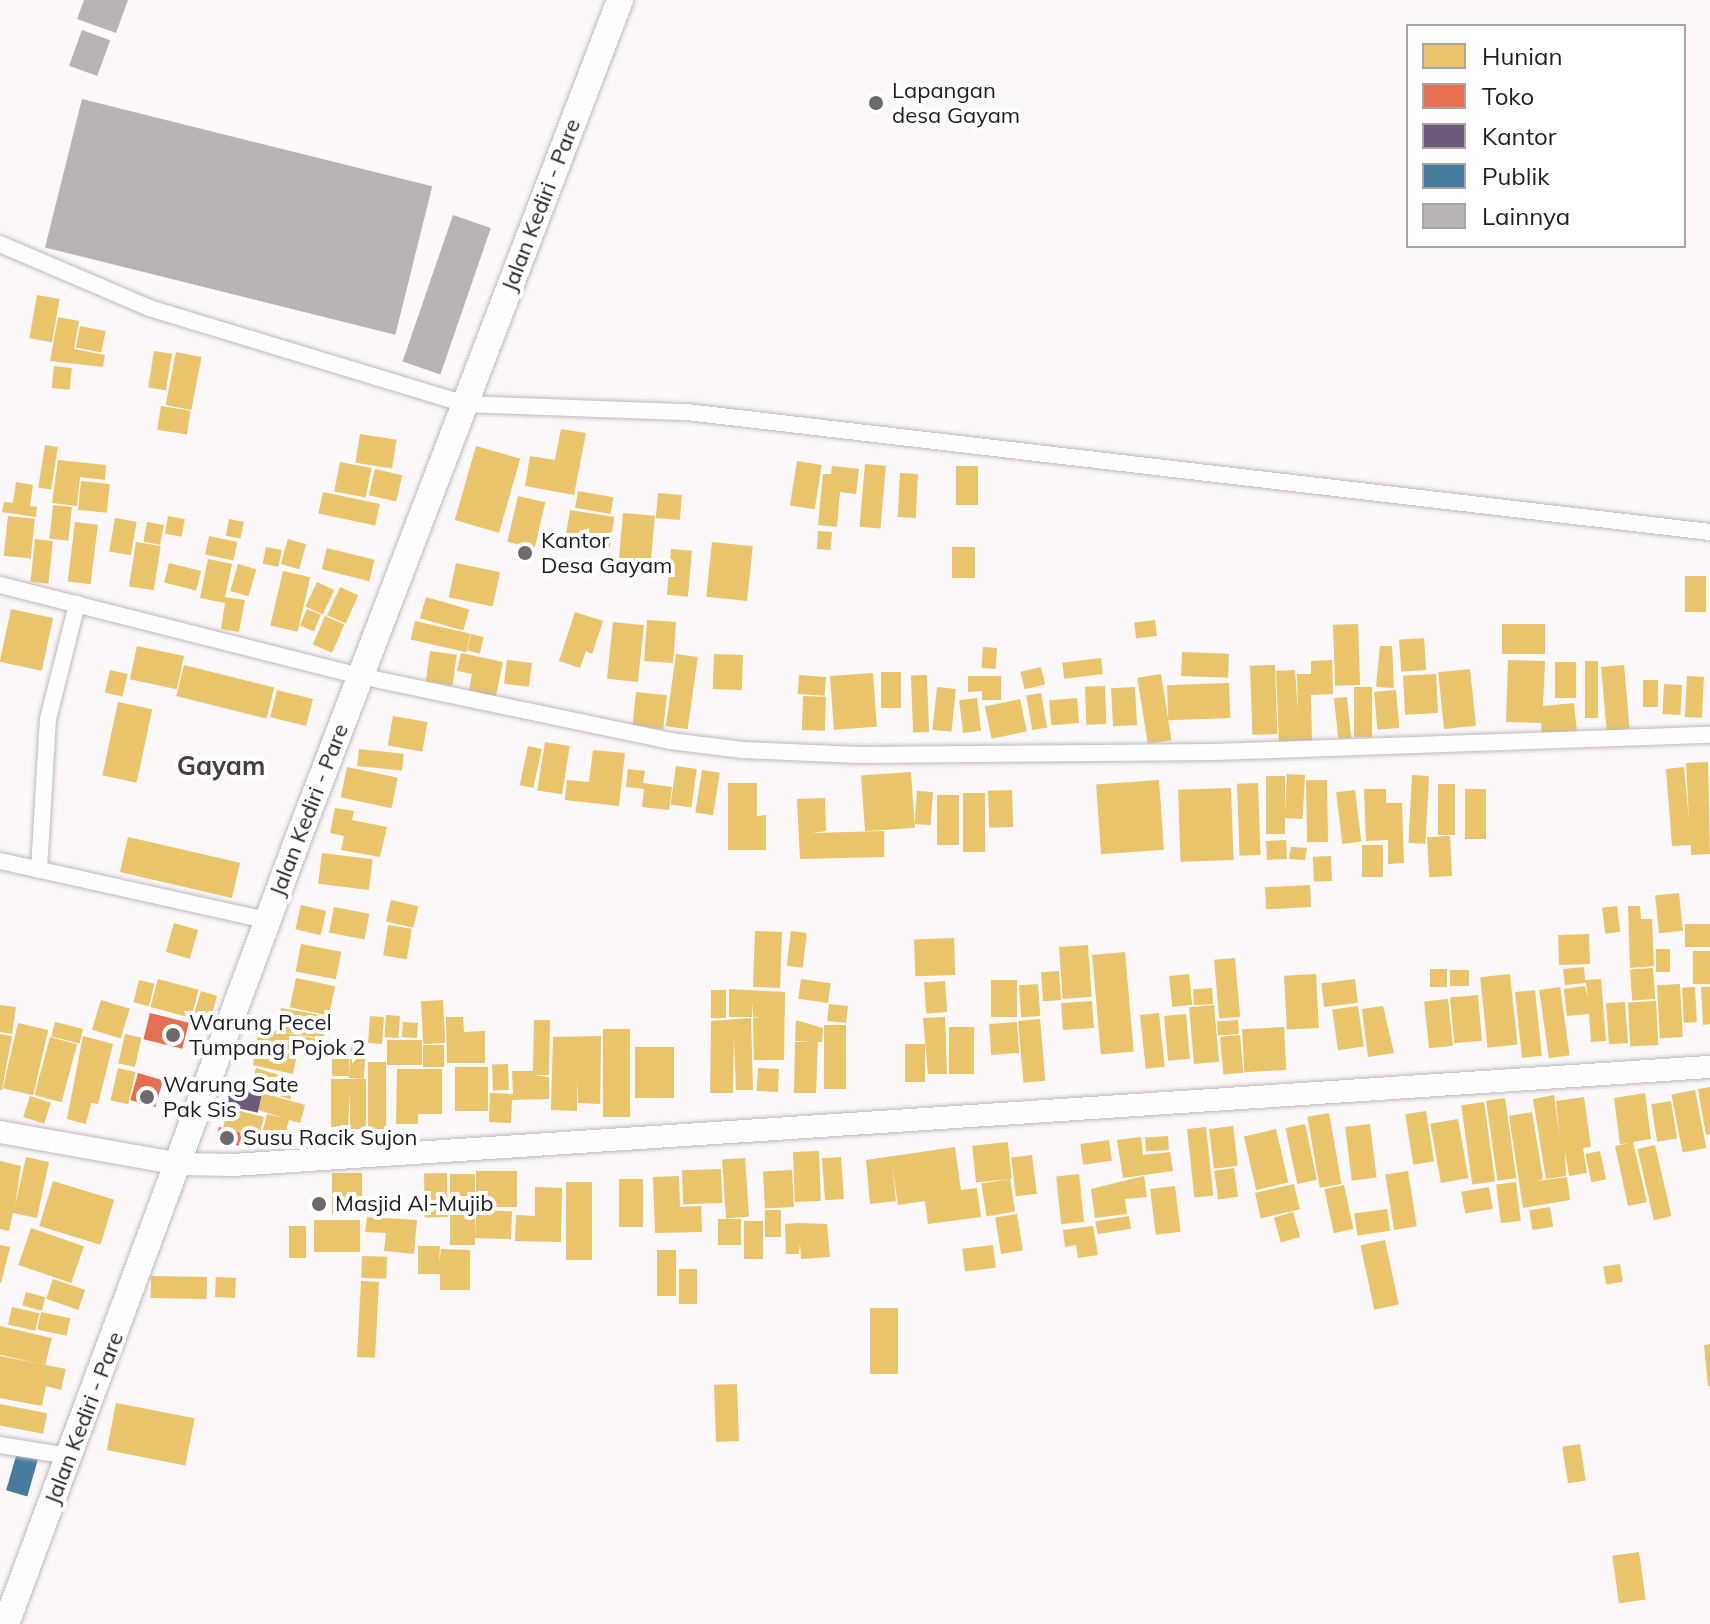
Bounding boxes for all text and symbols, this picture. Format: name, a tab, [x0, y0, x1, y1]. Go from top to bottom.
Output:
legend	[1406, 24, 1686, 248]
text: Hunian	[1482, 41, 1562, 71]
place label: Lapangan desa Gayam	[892, 77, 1020, 128]
text: Toko	[1482, 81, 1534, 111]
marker: Lapangan desa Gayam	[867, 94, 885, 112]
street label: Jalan Kediri - Pare	[496, 115, 586, 295]
text: Kantor	[1482, 121, 1556, 151]
text: Publik	[1482, 161, 1550, 191]
text: Lainnya	[1482, 201, 1570, 231]
place label: Kantor Desa Gayam	[541, 527, 672, 578]
marker: Kantor Desa Gayam	[516, 544, 534, 562]
street label: Jalan Kediri - Pare	[264, 720, 354, 900]
district label: Gayam	[177, 750, 265, 782]
place label: Warung Pecel Tumpang Pojok 2	[189, 1009, 365, 1060]
marker: Warung Pecel Tumpang Pojok 2	[164, 1026, 182, 1044]
place label: Warung Sate Pak Sis	[163, 1071, 298, 1122]
marker: Warung Sate Pak Sis	[138, 1088, 156, 1106]
place label: Susu Racik Sujon	[243, 1125, 417, 1151]
marker: Susu Racik Sujon	[218, 1129, 236, 1147]
place label: Masjid Al-Mujib	[335, 1191, 493, 1217]
marker: Masjid Al-Mujib	[310, 1195, 328, 1213]
street label: Jalan Kediri - Pare	[39, 1328, 129, 1508]

